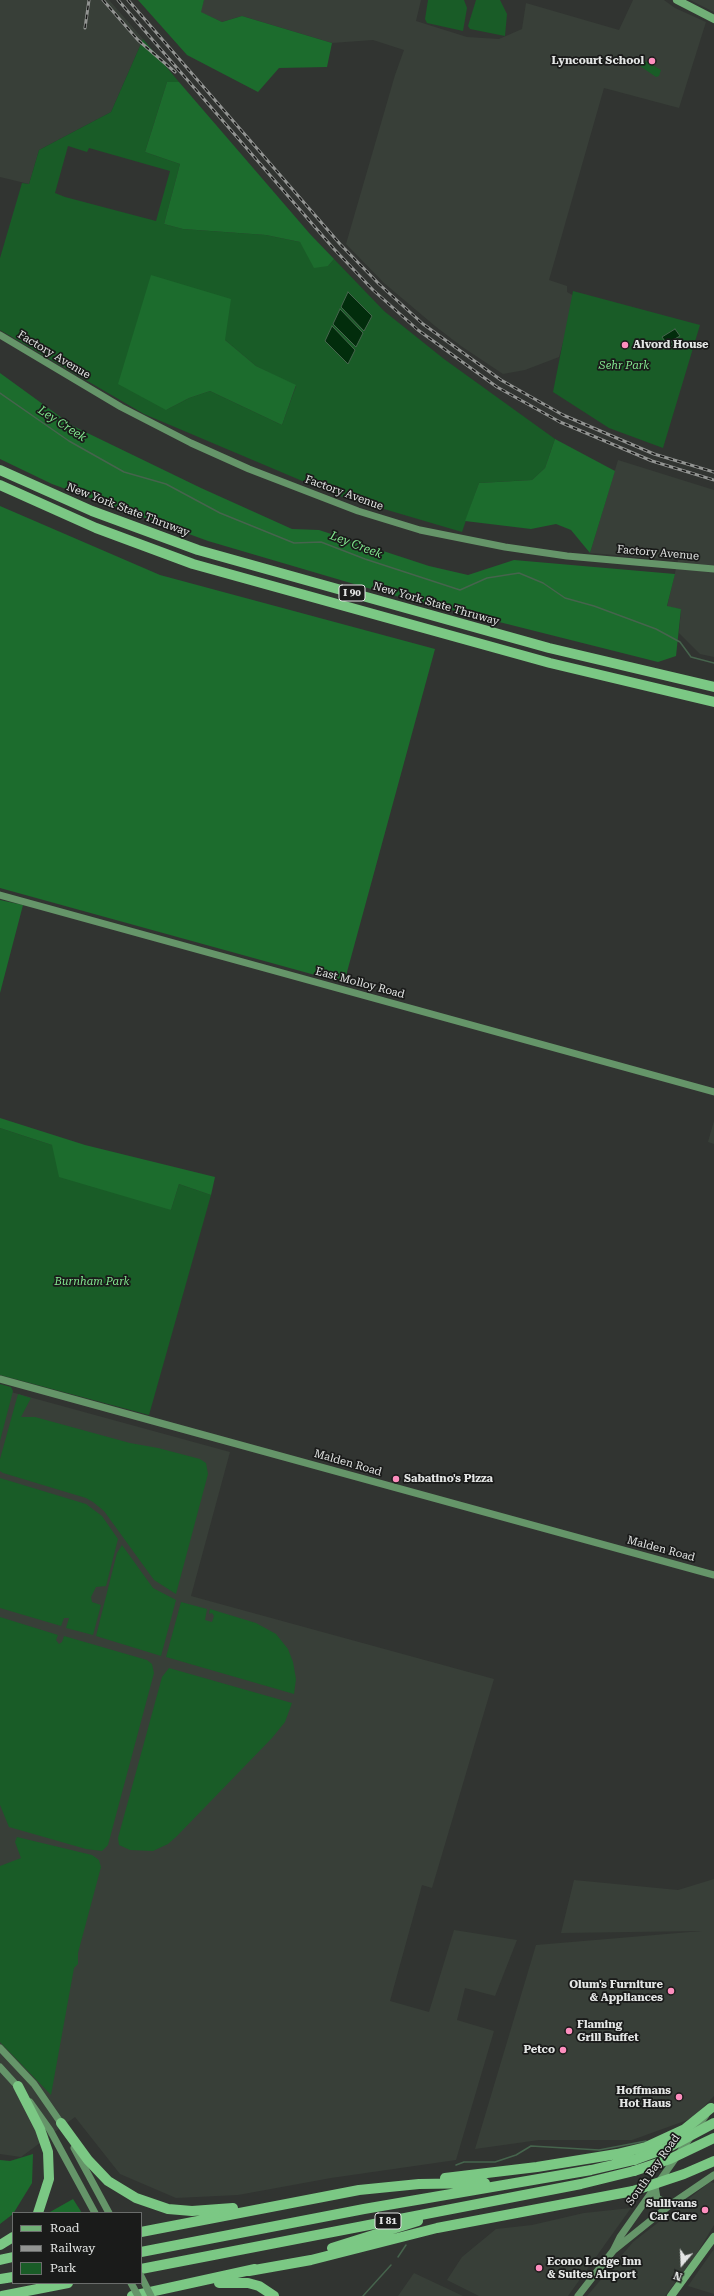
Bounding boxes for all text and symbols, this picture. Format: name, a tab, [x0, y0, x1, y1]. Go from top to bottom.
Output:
place label: Lyncourt School	[552, 54, 644, 68]
marker: Lyncourt School	[647, 56, 657, 66]
street label: Factory Avenue	[15, 328, 93, 382]
place label: Alvord House	[633, 338, 709, 352]
marker: Alvord House	[620, 340, 630, 350]
park label: Sehr Park	[599, 359, 649, 373]
water label: Ley Creek	[35, 403, 89, 445]
street label: Factory Avenue	[303, 473, 385, 513]
street label: New York State Thruway	[65, 480, 191, 540]
water label: Ley Creek	[328, 529, 384, 561]
street label: Factory Avenue	[616, 543, 700, 563]
street label: New York State Thruway	[371, 580, 501, 628]
road number: I 90	[339, 585, 365, 601]
street label: East Molloy Road	[314, 965, 406, 1001]
park label: Burnham Park	[54, 1275, 130, 1289]
street label: Malden Road	[313, 1447, 383, 1479]
place label: Sabatino's Pizza	[404, 1472, 493, 1486]
marker: Sabatino's Pizza	[391, 1474, 401, 1484]
street label: Malden Road	[626, 1534, 696, 1564]
place label: Olum's Furniture & Appliances	[569, 1978, 663, 2004]
marker: Olum's Furniture & Appliances	[666, 1986, 676, 1996]
place label: Flaming Grill Buffet	[577, 2018, 639, 2044]
marker: Flaming Grill Buffet	[564, 2026, 574, 2036]
place label: Petco	[523, 2043, 555, 2057]
marker: Petco	[558, 2045, 568, 2055]
place label: Hoffmans Hot Haus	[616, 2084, 671, 2110]
marker: Hoffmans Hot Haus	[674, 2092, 684, 2102]
street label: South Bay Road	[624, 2132, 682, 2208]
place label: Sullivans Car Care	[646, 2197, 697, 2223]
marker: Sullivans Car Care	[700, 2205, 710, 2215]
legend	[12, 2212, 142, 2284]
road number: I 81	[375, 2213, 401, 2229]
text: Road	[50, 2221, 79, 2235]
text: Railway	[50, 2241, 95, 2255]
north arrow	[662, 2244, 702, 2284]
place label: Econo Lodge Inn & Suites Airport	[547, 2255, 641, 2281]
text: Park	[50, 2261, 76, 2275]
marker: Econo Lodge Inn & Suites Airport	[534, 2263, 544, 2273]
text: N	[672, 2268, 684, 2283]

